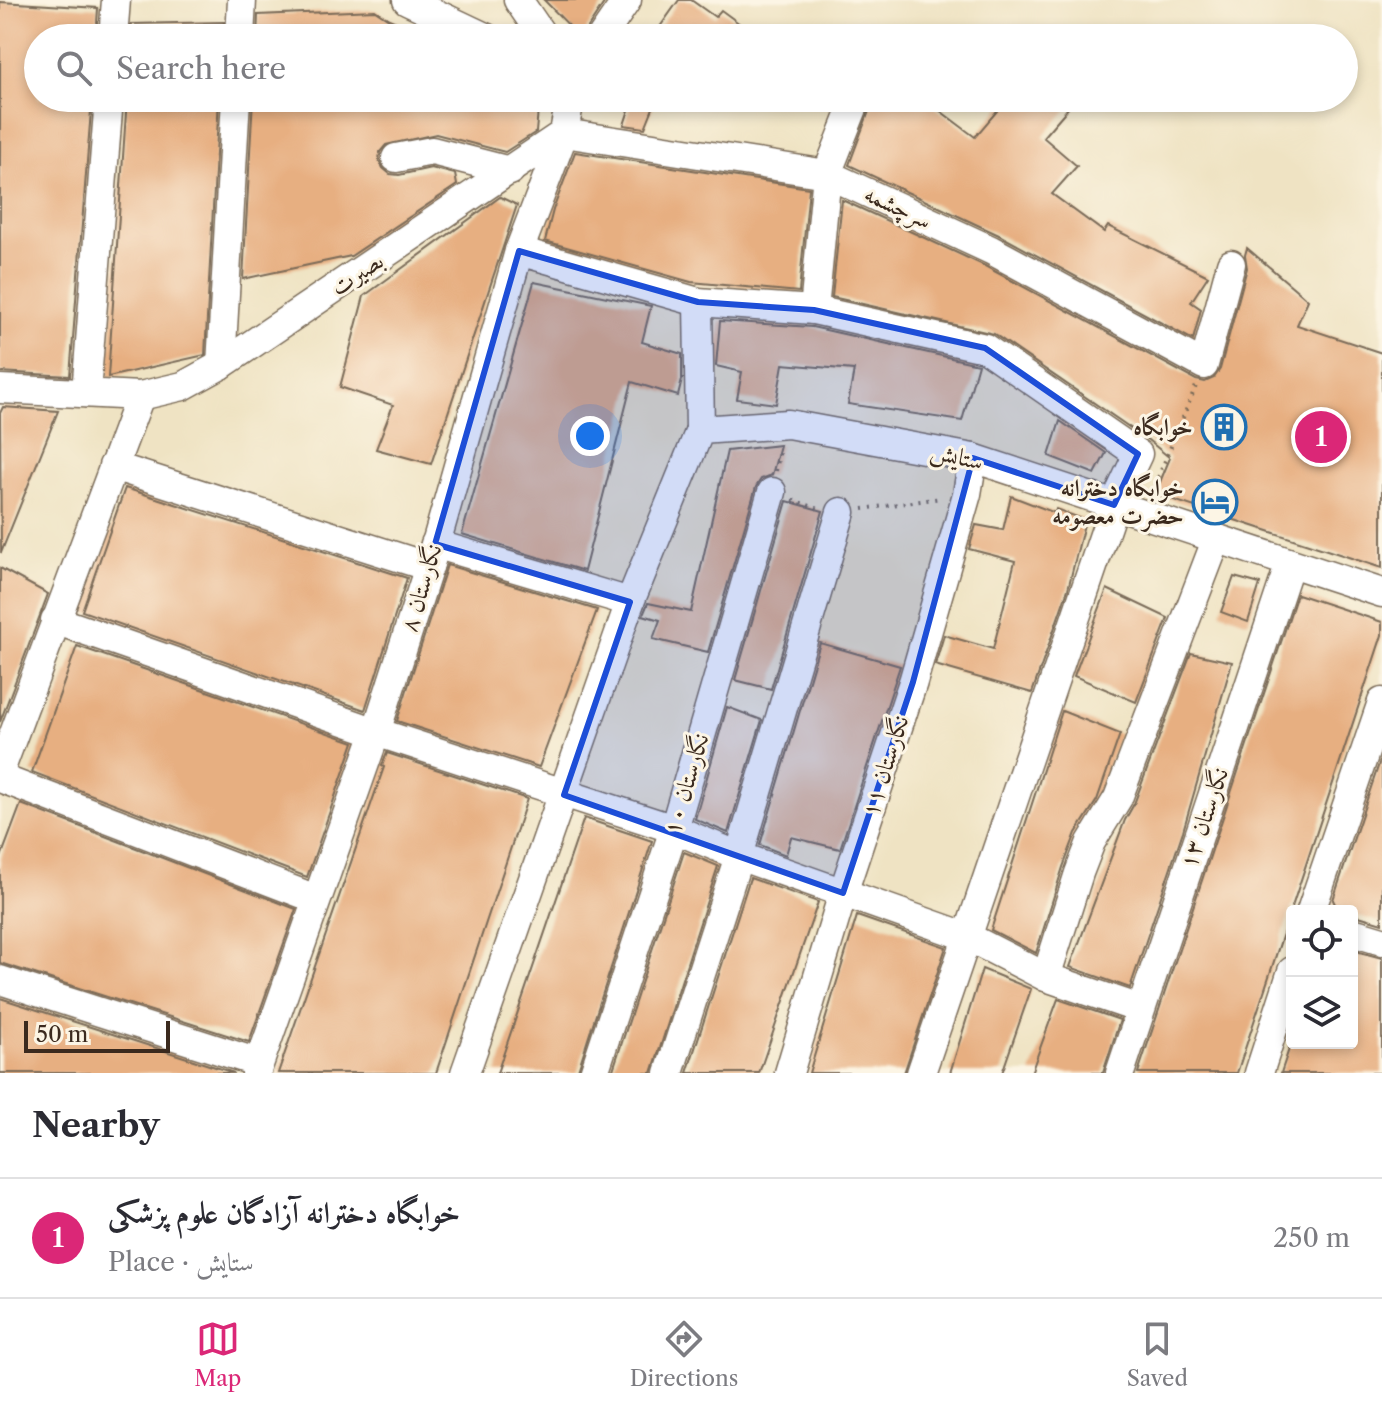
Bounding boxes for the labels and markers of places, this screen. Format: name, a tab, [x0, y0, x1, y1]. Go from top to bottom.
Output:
building icon: خوابگاه	[1200, 403, 1248, 451]
pin: 1	[1295, 407, 1347, 467]
place label: خوابگاه	[1133, 411, 1193, 442]
place label: خوابگاه دخترانه حضرت معصومه	[1052, 472, 1184, 532]
hotel icon: خوابگاه دخترانه حضرت معصومه	[1191, 478, 1239, 526]

